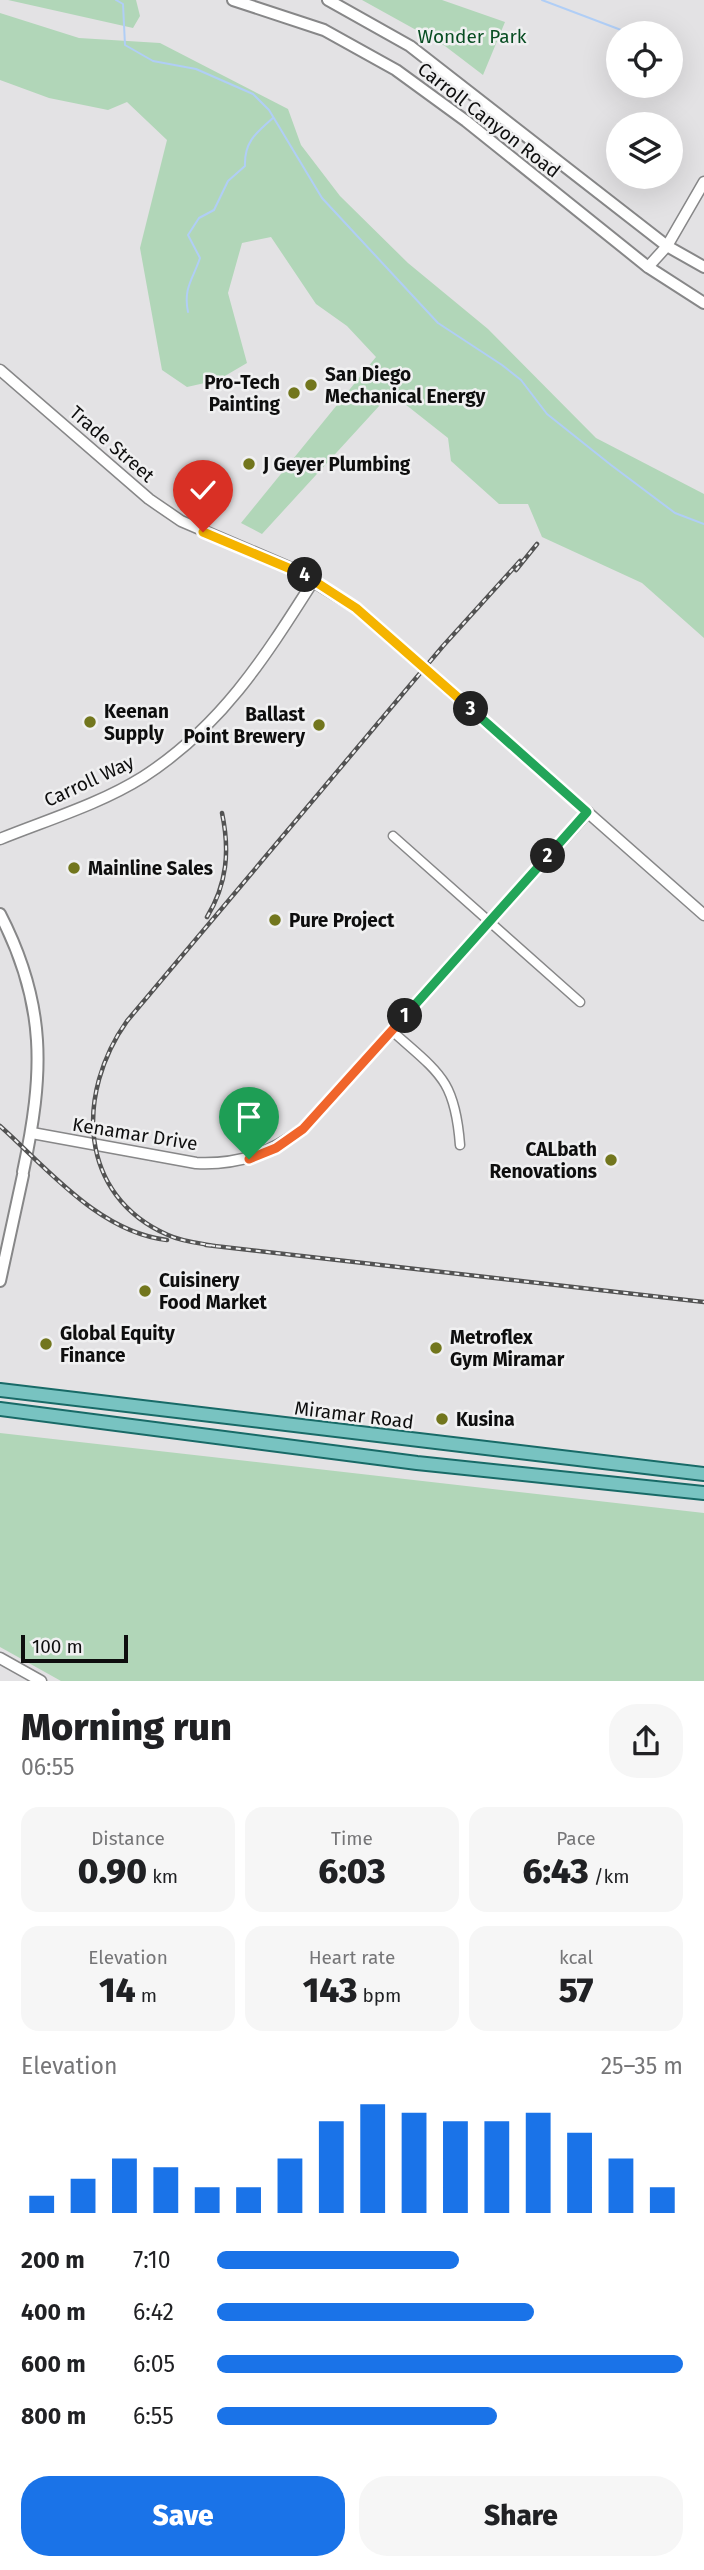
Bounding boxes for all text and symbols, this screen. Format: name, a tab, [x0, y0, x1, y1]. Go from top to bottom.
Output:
map controls	[606, 21, 683, 189]
button: locate	[606, 21, 683, 98]
park label: Wonder Park	[417, 25, 527, 48]
street label: Carroll Canyon Road	[413, 57, 565, 183]
button: layers	[606, 112, 683, 189]
place label: San Diego Mechanical Energy	[325, 363, 486, 408]
place label: Pro-Tech Painting	[204, 371, 281, 416]
marker: San Diego Mechanical Energy	[303, 377, 319, 393]
marker: Pro-Tech Painting	[286, 385, 302, 401]
street label: Trade Street	[65, 401, 159, 487]
place label: J Geyer Plumbing	[262, 453, 411, 476]
marker: J Geyer Plumbing	[241, 456, 257, 472]
pin	[173, 460, 233, 532]
icon: check	[184, 471, 222, 509]
pin: 4	[288, 558, 322, 592]
text: 4	[299, 563, 310, 586]
pin: 3	[454, 692, 489, 726]
text: 3	[466, 697, 475, 720]
place label: Keenan Supply	[104, 700, 169, 745]
place label: Ballast Point Brewery	[183, 703, 306, 748]
marker: Keenan Supply	[82, 714, 98, 730]
marker: Ballast Point Brewery	[311, 717, 327, 733]
street label: Carroll Way	[40, 750, 138, 812]
pin: 2	[530, 838, 566, 874]
text: 2	[543, 844, 552, 867]
place label: Mainline Sales	[88, 857, 213, 880]
marker: Mainline Sales	[66, 860, 82, 876]
place label: Pure Project	[289, 909, 395, 932]
marker: Pure Project	[267, 912, 283, 928]
pin: 1	[388, 998, 422, 1034]
text: 1	[400, 1004, 409, 1027]
pin	[219, 1087, 279, 1159]
icon: arrive	[230, 1098, 268, 1136]
street label: Kenamar Drive	[71, 1113, 199, 1155]
place label: CALbath Renovations	[489, 1138, 597, 1183]
marker: CALbath Renovations	[603, 1152, 619, 1168]
place label: Cuisinery Food Market	[159, 1269, 267, 1314]
marker: Cuisinery Food Market	[137, 1283, 153, 1299]
place label: Global Equity Finance	[60, 1322, 175, 1367]
place label: Metroflex Gym Miramar	[450, 1326, 565, 1371]
marker: Global Equity Finance	[38, 1336, 54, 1352]
marker: Metroflex Gym Miramar	[428, 1340, 444, 1356]
street label: Miramar Road	[293, 1396, 415, 1434]
place label: Kusina	[456, 1408, 515, 1431]
marker: Kusina	[434, 1411, 450, 1427]
scale bar	[21, 1632, 128, 1664]
text: 100 m	[32, 1635, 83, 1658]
text: Morning run	[21, 1704, 232, 1750]
button: share	[609, 1704, 683, 1778]
text: 06:55	[21, 1753, 75, 1781]
text: Distance	[91, 1827, 165, 1850]
text: Time	[331, 1827, 373, 1850]
text: Pace	[556, 1827, 596, 1850]
text: 0.90	[78, 1850, 147, 1892]
text: 6:03	[318, 1850, 386, 1892]
text: 6:43	[522, 1850, 589, 1892]
text: km	[147, 1865, 178, 1888]
text: /km	[589, 1865, 630, 1888]
text: Elevation	[88, 1946, 168, 1969]
text: Heart rate	[309, 1946, 395, 1969]
text: kcal	[559, 1946, 593, 1969]
text: 14	[99, 1969, 136, 2011]
text: 143	[303, 1969, 357, 2011]
text: 57	[559, 1969, 593, 2011]
text: m	[136, 1984, 157, 2007]
text: bpm	[357, 1984, 401, 2007]
text: Elevation	[21, 2052, 117, 2080]
text: 25–35 m	[601, 2052, 683, 2080]
text: 200 m	[21, 2246, 85, 2274]
text: 7:10	[133, 2246, 171, 2274]
text: 400 m	[21, 2298, 86, 2326]
text: 6:42	[133, 2298, 174, 2326]
text: 600 m	[21, 2350, 86, 2378]
text: 6:05	[133, 2350, 175, 2378]
text: 800 m	[21, 2402, 86, 2430]
text: 6:55	[133, 2402, 174, 2430]
button: Save	[21, 2476, 345, 2556]
button: Share	[359, 2476, 683, 2556]

